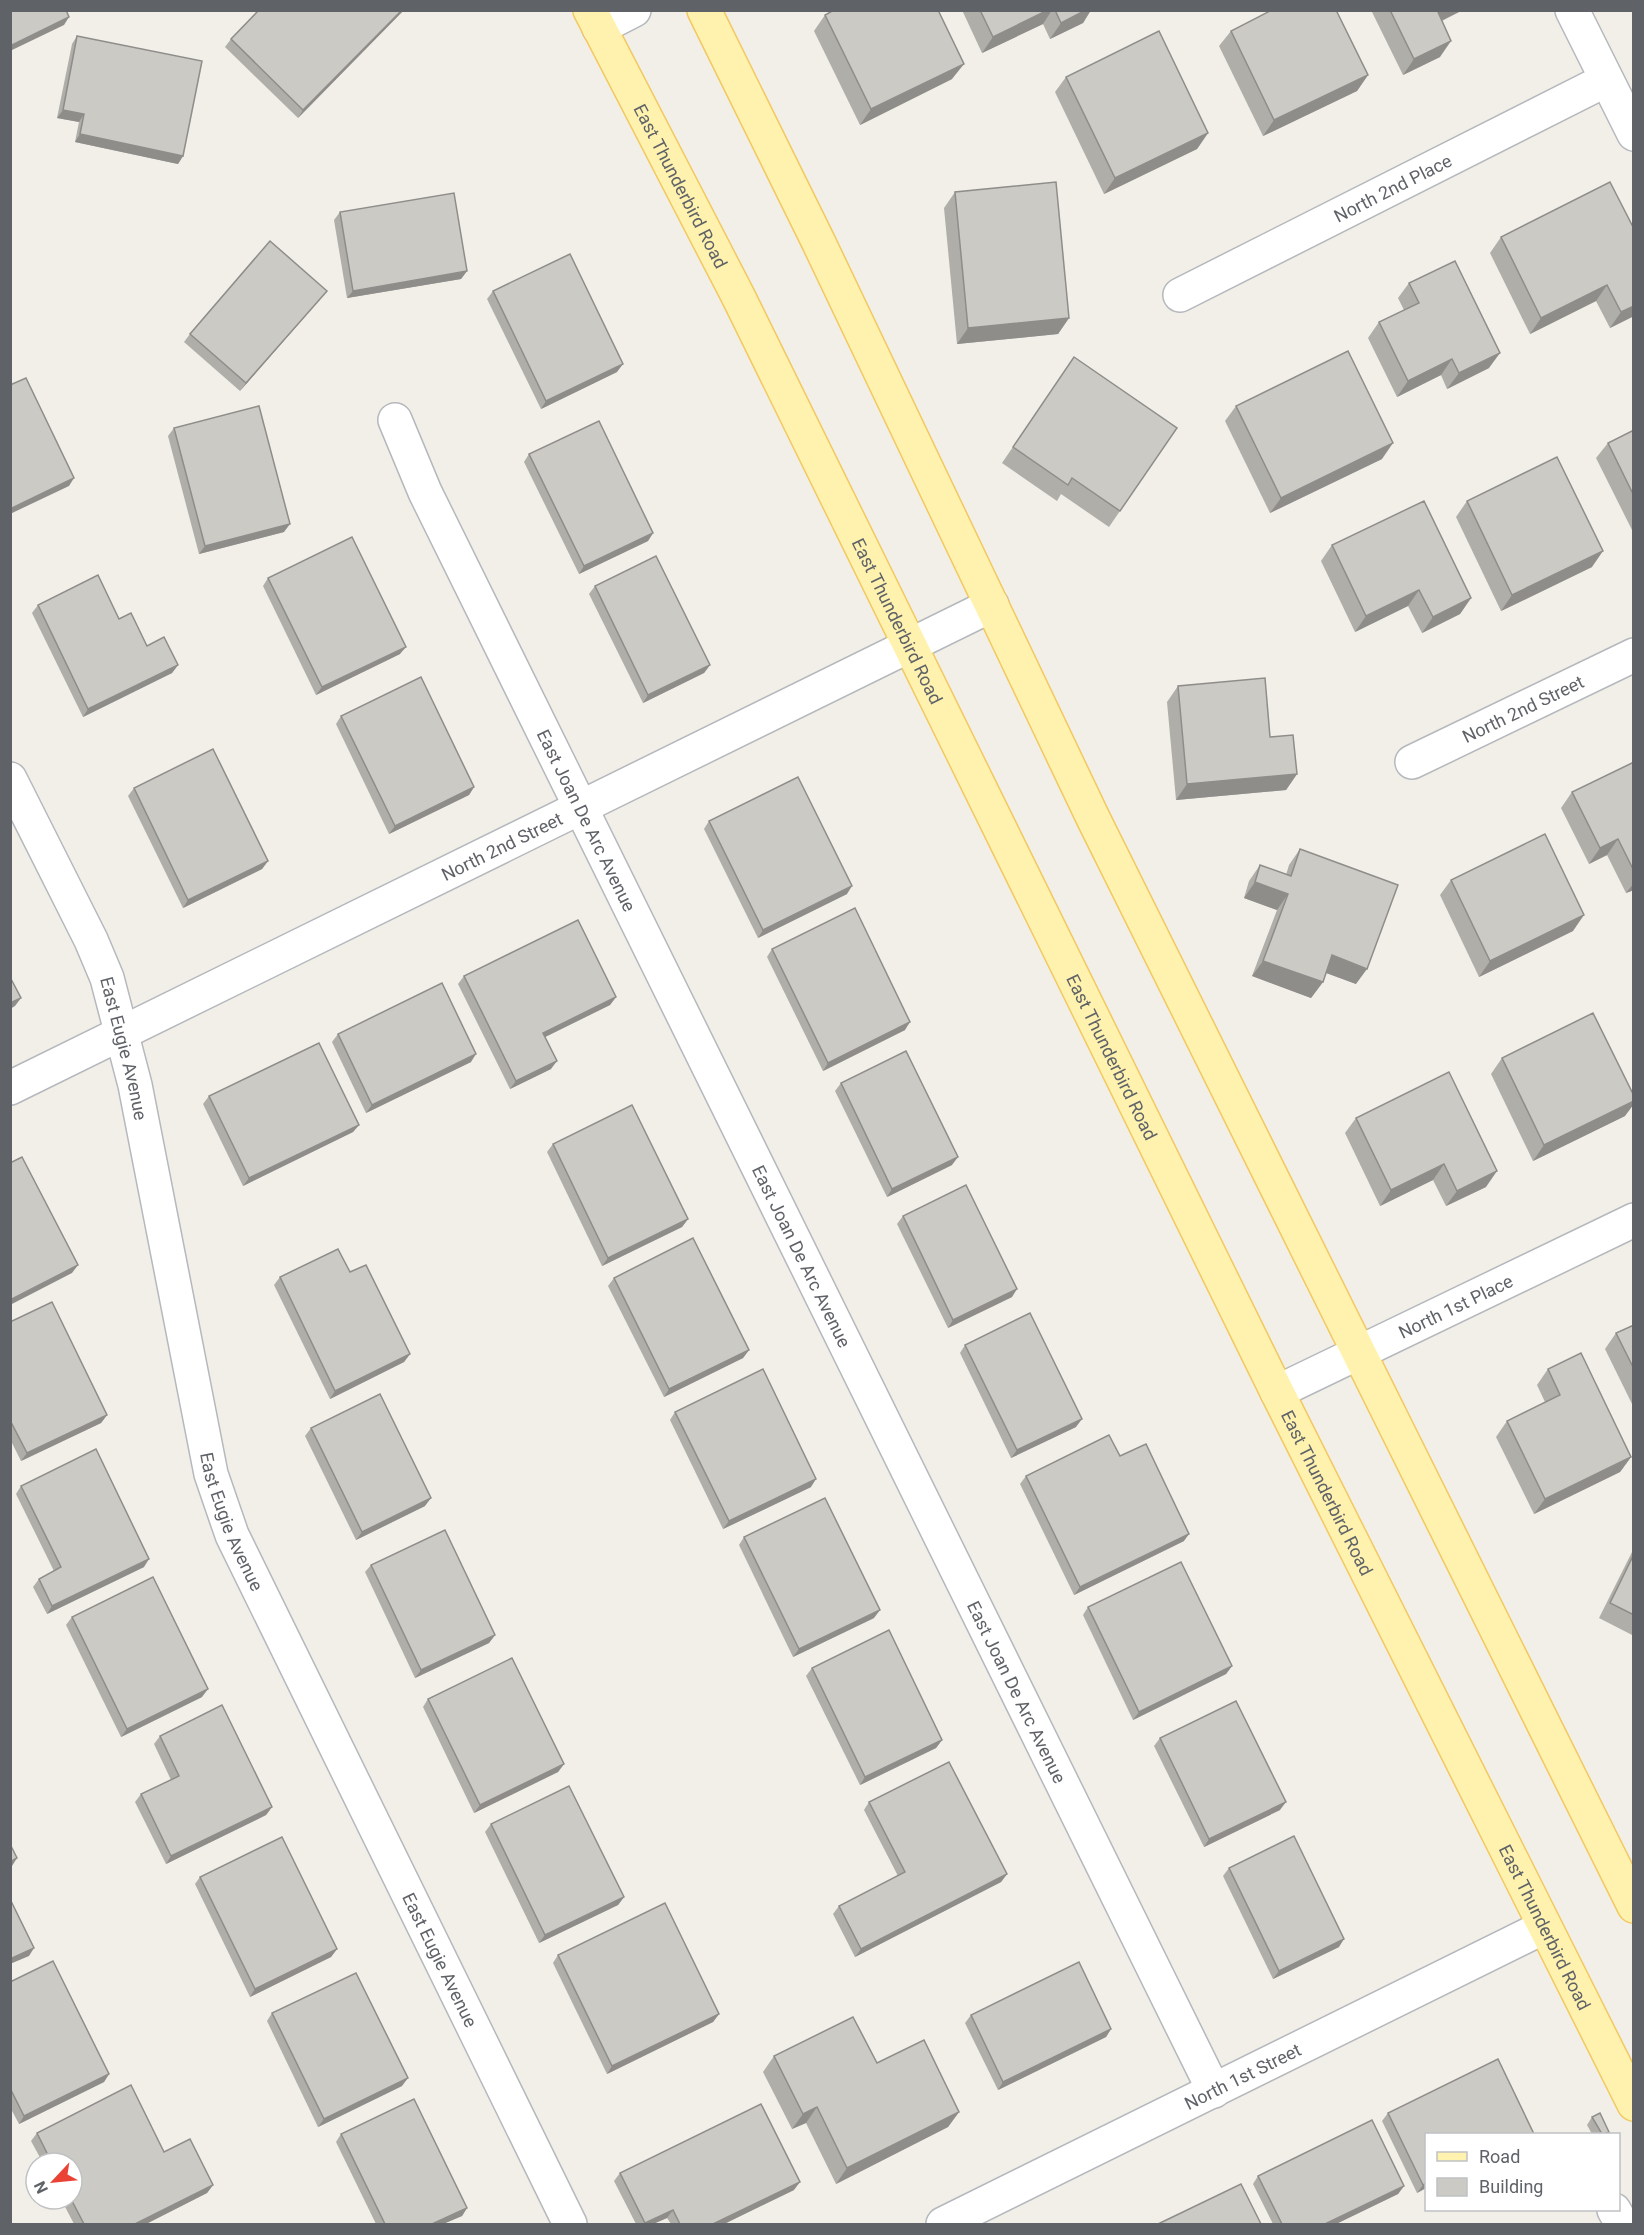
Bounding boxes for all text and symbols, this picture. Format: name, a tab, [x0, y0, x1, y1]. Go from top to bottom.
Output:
street label: East Thunderbird Road	[630, 100, 732, 272]
street label: North 2nd Place	[1330, 149, 1455, 226]
street label: East Thunderbird Road	[848, 534, 947, 707]
street label: North 2nd Street	[1459, 670, 1587, 747]
street label: East Joan De Arc Avenue	[533, 726, 641, 915]
street label: North 2nd Street	[438, 808, 566, 885]
street label: East Thunderbird Road	[1063, 971, 1162, 1143]
street label: East Eugie Avenue	[97, 974, 152, 1122]
street label: East Joan De Arc Avenue	[748, 1162, 856, 1351]
street label: North 1st Place	[1395, 1270, 1516, 1342]
street label: East Thunderbird Road	[1277, 1407, 1378, 1579]
street label: East Eugie Avenue	[196, 1450, 268, 1594]
street label: East Joan De Arc Avenue	[963, 1597, 1071, 1786]
street label: East Thunderbird Road	[1495, 1841, 1596, 2013]
street label: East Eugie Avenue	[399, 1889, 482, 2030]
street label: North 1st Street	[1181, 2038, 1304, 2114]
legend	[1425, 2133, 1620, 2211]
text: Road	[1479, 2146, 1520, 2167]
north arrow	[24, 2151, 84, 2211]
text: Building	[1479, 2176, 1543, 2197]
text: N	[30, 2178, 52, 2197]

